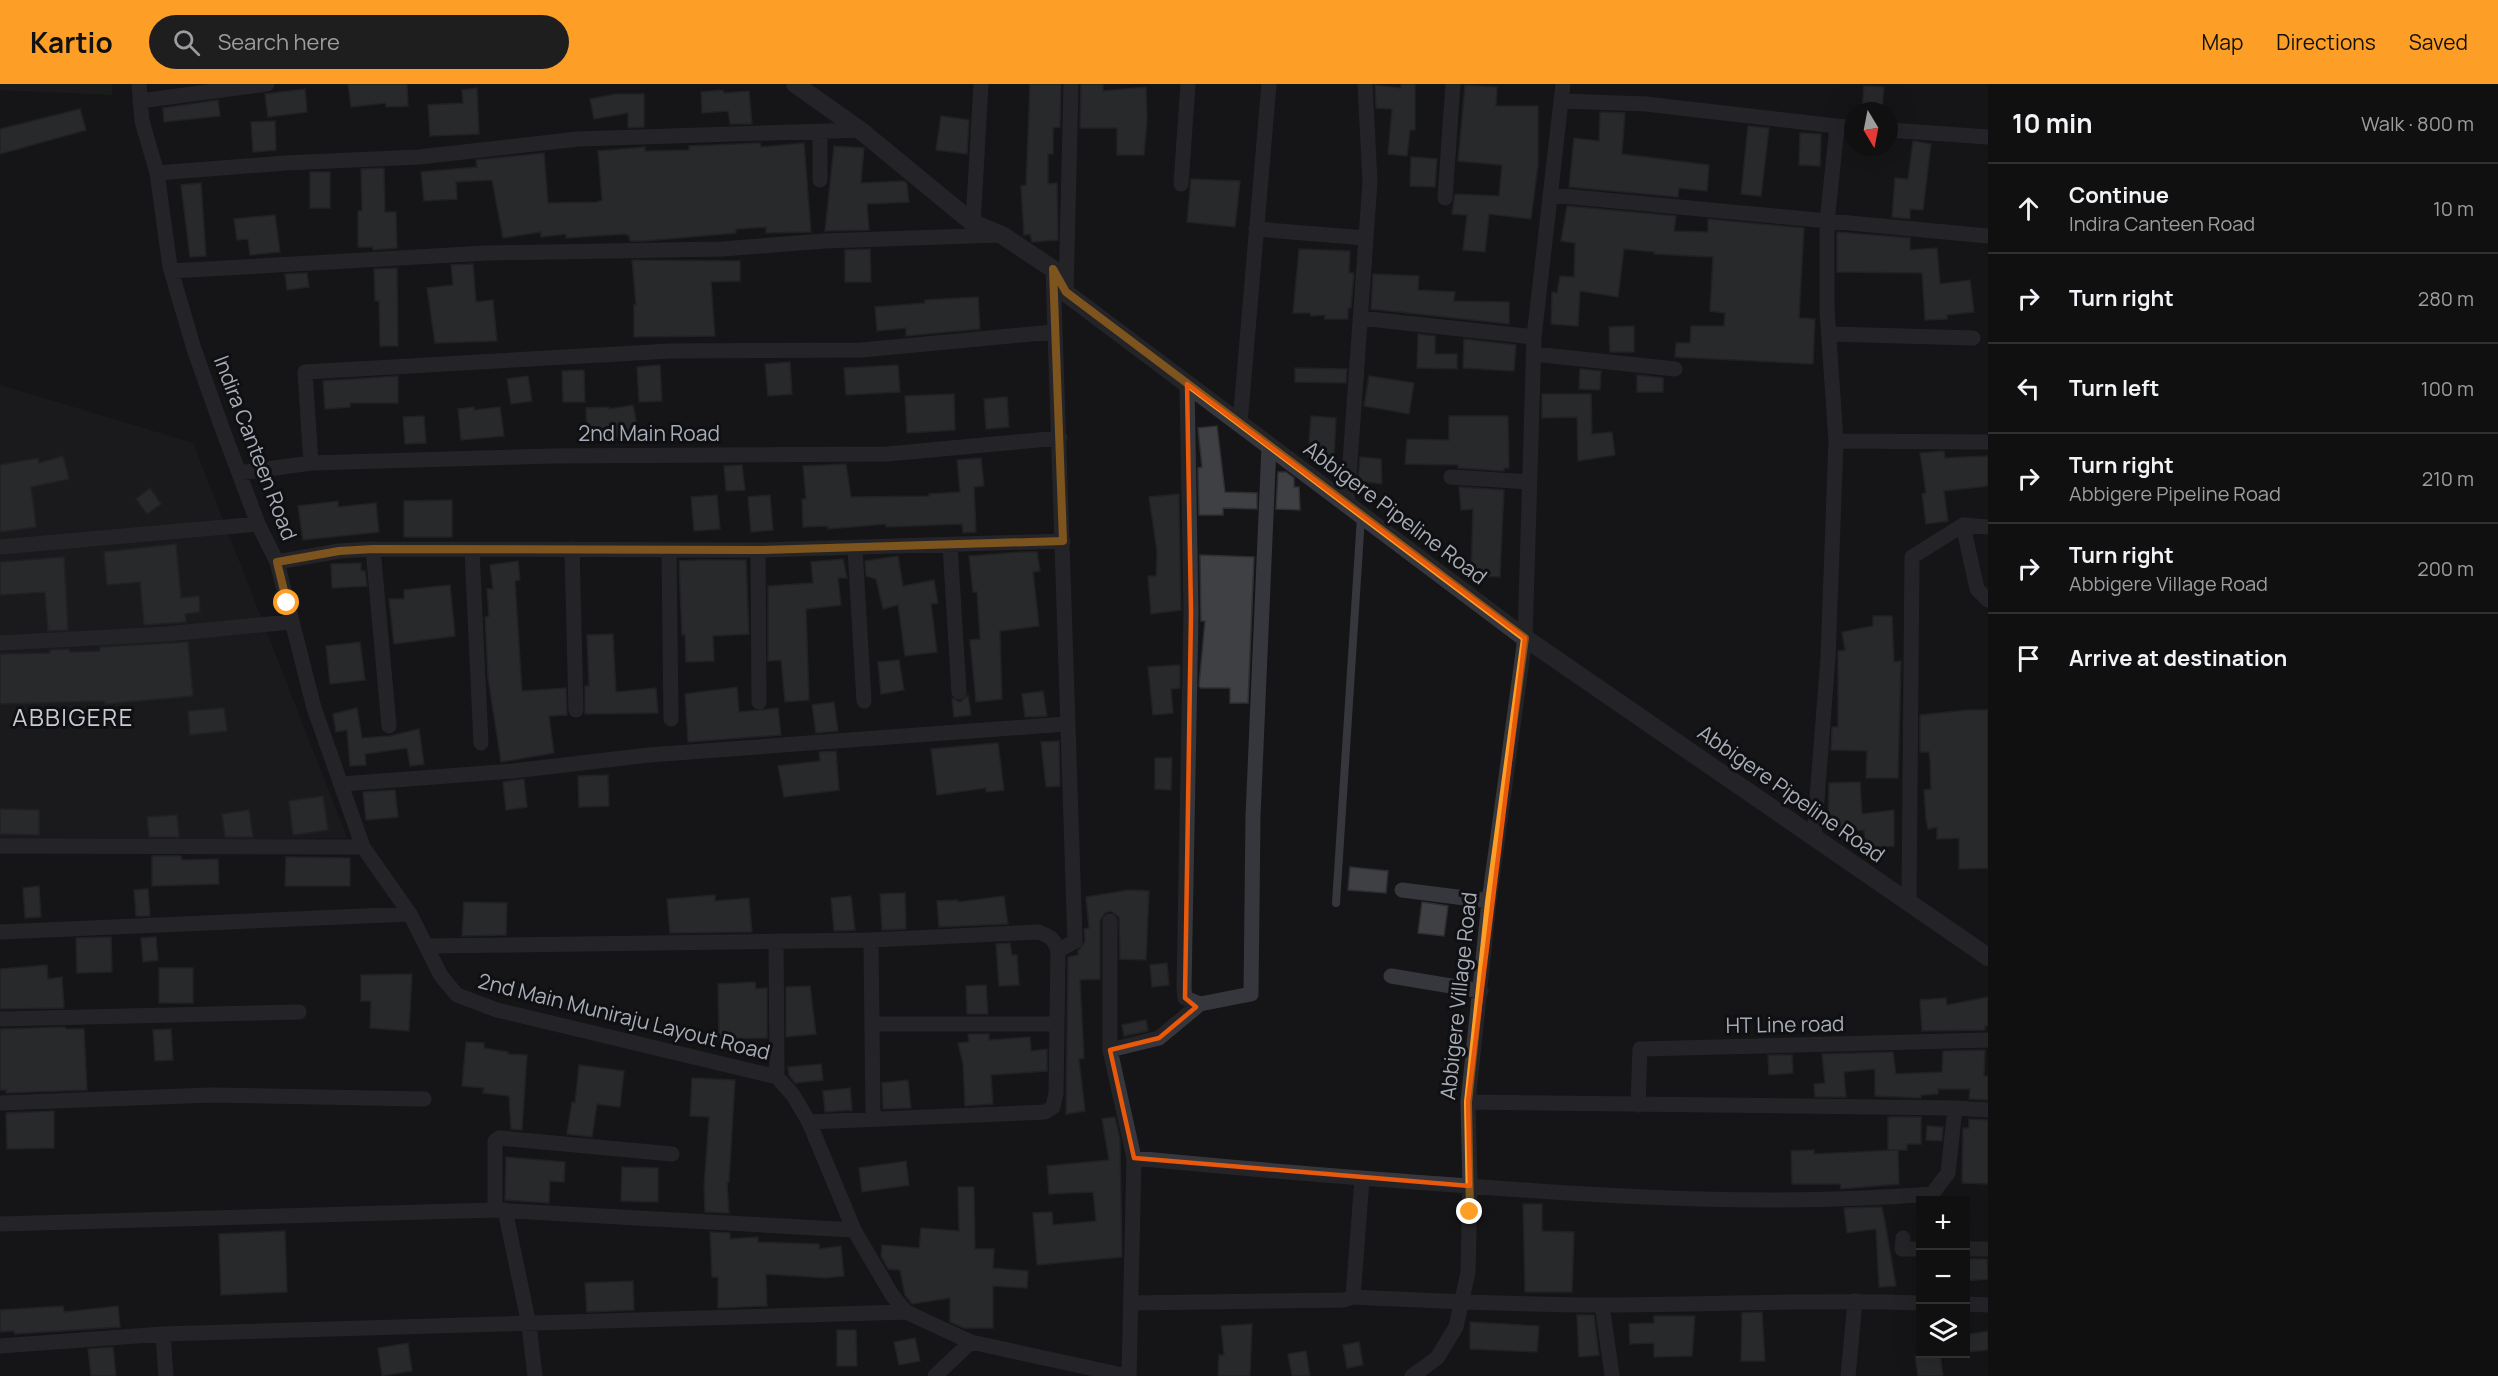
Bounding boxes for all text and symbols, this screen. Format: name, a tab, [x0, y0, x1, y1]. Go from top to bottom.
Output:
search box	[149, 15, 569, 69]
text: Kartio	[30, 23, 113, 61]
icon: search	[170, 26, 203, 59]
text: Search here	[218, 27, 340, 57]
text: Map	[2202, 28, 2243, 56]
text: Directions	[2276, 28, 2376, 56]
text: Saved	[2409, 28, 2468, 56]
north arrow	[1844, 102, 1898, 156]
text: 10 min	[2012, 105, 2093, 141]
text: Walk · 800 m	[2361, 110, 2474, 137]
text: Continue	[2069, 180, 2169, 210]
icon: ahead	[2012, 192, 2045, 225]
text: 10 m	[2433, 195, 2474, 222]
text: Indira Canteen Road	[2069, 210, 2255, 237]
icon: right	[2012, 282, 2045, 315]
text: Turn right	[2069, 283, 2174, 313]
text: 280 m	[2418, 285, 2474, 312]
street label: Indira Canteen Road	[208, 351, 304, 544]
icon: left	[2012, 372, 2045, 405]
text: Turn left	[2069, 373, 2159, 403]
text: 100 m	[2421, 375, 2474, 402]
street label: 2nd Main Road	[578, 419, 720, 447]
street label: Abbigere Pipeline Road	[1298, 434, 1493, 590]
text: Turn right	[2069, 450, 2174, 480]
icon: right	[2012, 462, 2045, 495]
text: 210 m	[2422, 465, 2474, 492]
text: Abbigere Pipeline Road	[2069, 480, 2281, 507]
text: Turn right	[2069, 540, 2174, 570]
icon: right	[2012, 552, 2045, 585]
text: 200 m	[2417, 555, 2474, 582]
text: Abbigere Village Road	[2069, 570, 2268, 597]
route start	[273, 589, 299, 615]
icon: arrive	[2012, 642, 2045, 675]
text: Arrive at destination	[2069, 643, 2287, 673]
district label: ABBIGERE	[12, 700, 134, 733]
street label: Abbigere Pipeline Road	[1692, 718, 1891, 868]
street label: Abbigere Village Road	[1433, 891, 1483, 1101]
street label: 2nd Main Muniraju Layout Road	[475, 966, 773, 1066]
street label: HT Line road	[1725, 1009, 1845, 1039]
map controls	[1916, 1196, 1970, 1358]
button: +	[1916, 1196, 1970, 1250]
route end	[1456, 1198, 1482, 1224]
button: −	[1916, 1250, 1970, 1304]
button: layers	[1916, 1304, 1970, 1358]

